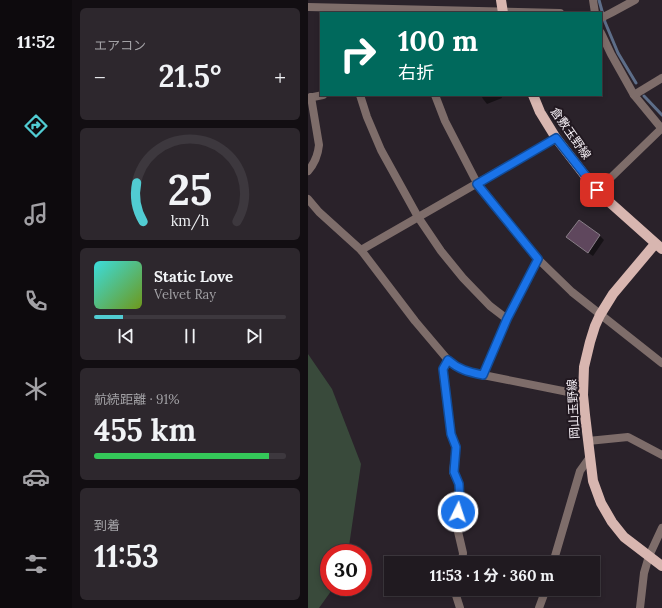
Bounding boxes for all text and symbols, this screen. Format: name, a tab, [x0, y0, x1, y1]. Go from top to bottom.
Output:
text: 100 m	[398, 23, 478, 59]
icon: right	[332, 28, 384, 80]
text: 11:52	[17, 30, 55, 53]
text: エアコン	[94, 37, 146, 54]
text: 21.5°	[159, 57, 221, 95]
text: 右折	[398, 61, 434, 84]
text: −	[94, 63, 106, 91]
text: +	[274, 63, 286, 91]
street label: 倉敷玉野線	[548, 104, 594, 162]
icon: directions	[22, 112, 50, 140]
text: 25	[168, 163, 212, 216]
pin	[580, 173, 614, 207]
icon: arrive	[586, 179, 608, 201]
icon: music	[22, 200, 50, 228]
text: km/h	[171, 212, 210, 231]
text: Static Love	[154, 267, 233, 286]
text: Velvet Ray	[154, 286, 216, 303]
icon: phone	[22, 287, 50, 315]
icon: previous	[115, 325, 137, 347]
icon: pause	[179, 325, 201, 347]
icon: next	[243, 325, 265, 347]
icon: climate	[22, 375, 50, 403]
street label: 岡山玉野線	[564, 379, 582, 439]
text: 航続距離 · 91%	[94, 391, 180, 408]
text: 455 km	[94, 411, 196, 449]
icon: car	[22, 463, 50, 491]
position arrow	[437, 491, 479, 533]
text: 到着	[94, 517, 120, 534]
text: 11:53	[94, 537, 159, 575]
speed limit sign: 30	[320, 544, 372, 596]
icon: filters	[22, 550, 50, 578]
text: 11:53 · 1 分 · 360 m	[430, 566, 554, 585]

